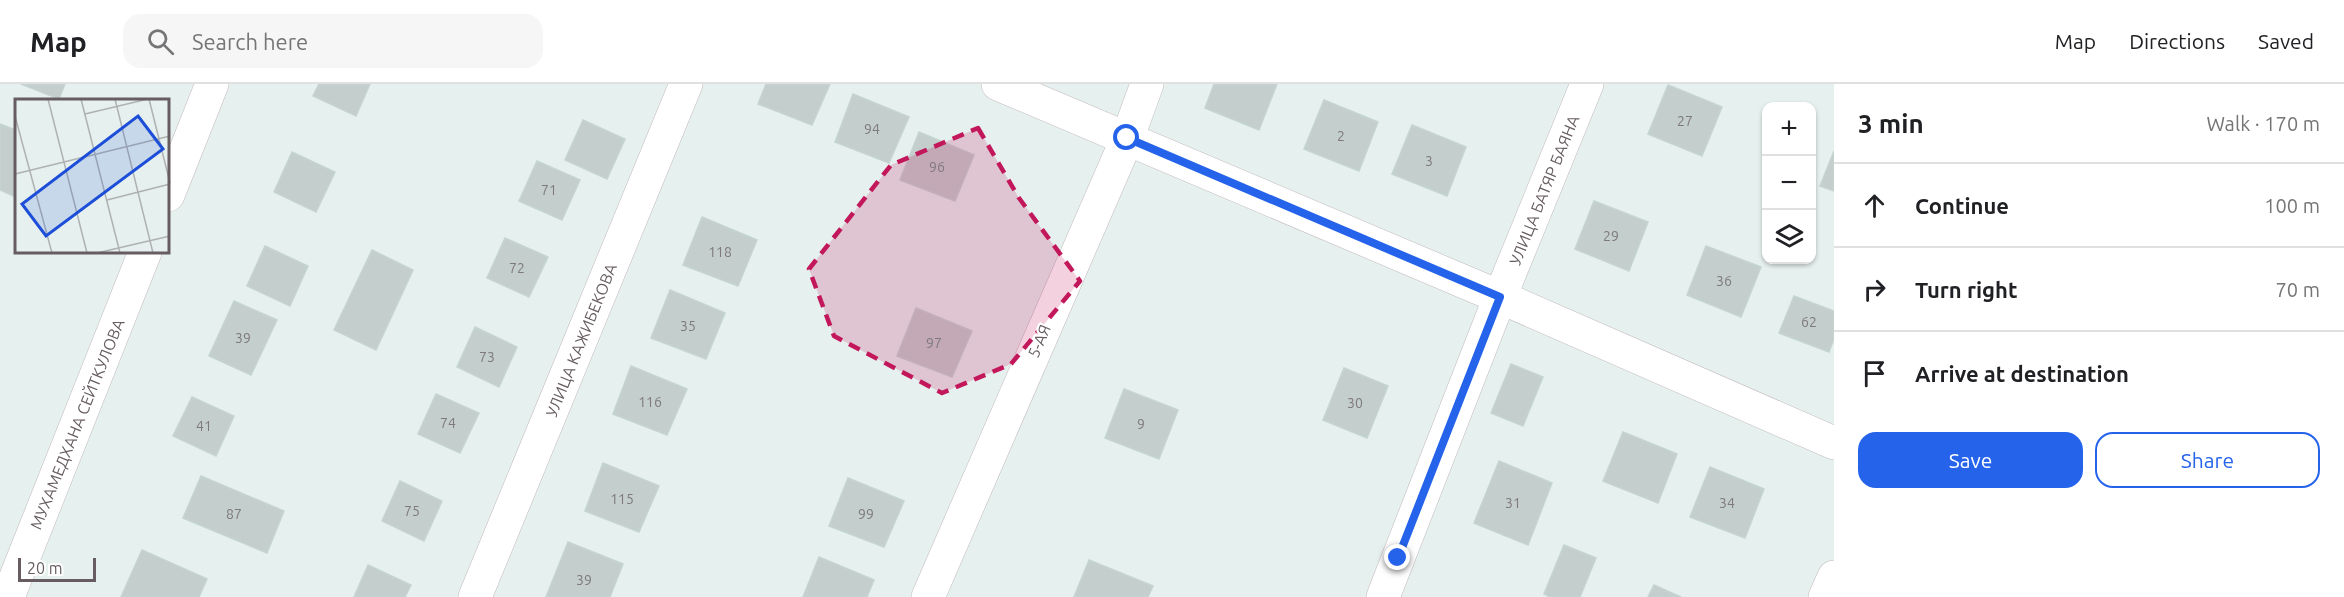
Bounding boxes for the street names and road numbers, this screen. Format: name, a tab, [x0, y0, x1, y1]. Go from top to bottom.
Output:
street label: УЛИЦА БАТЯР БАЯНА	[1506, 112, 1583, 268]
street label: УЛИЦА КАЖИБЕКОВА	[542, 260, 620, 419]
street label: МУХАМЕДХАНА СЕЙТКУЛОВА	[26, 315, 128, 532]
street label: 5-АЯ	[1024, 322, 1054, 360]

